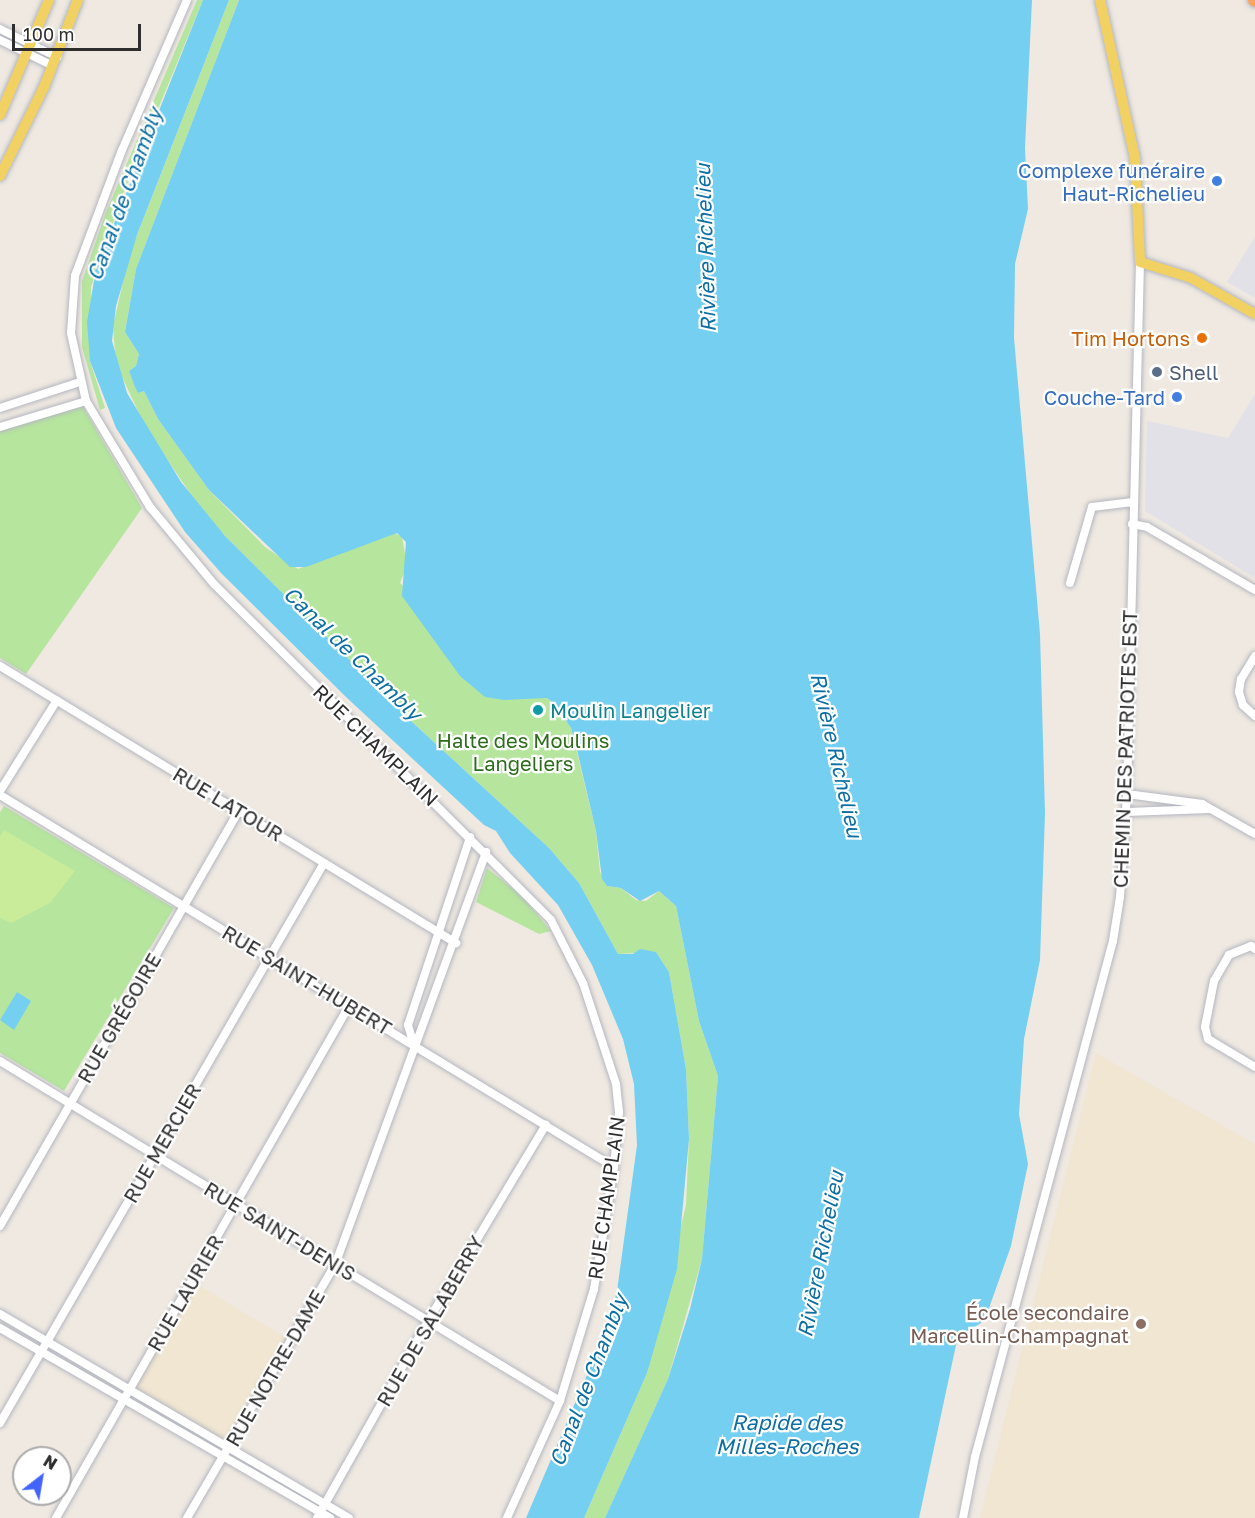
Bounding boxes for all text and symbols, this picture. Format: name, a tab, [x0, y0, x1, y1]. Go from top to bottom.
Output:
scale bar	[15, 12, 144, 50]
text: 100 m	[23, 23, 74, 45]
water label: Canal de Chambly	[81, 104, 167, 284]
place label: Complexe funéraire Haut-Richelieu	[1018, 158, 1205, 205]
water label: Rivière Richelieu	[689, 163, 721, 333]
marker: Complexe funéraire Haut-Richelieu	[1210, 174, 1224, 188]
place label: Tim Hortons	[1071, 326, 1190, 350]
marker: Tim Hortons	[1195, 331, 1209, 345]
place label: Shell	[1169, 360, 1218, 384]
marker: Shell	[1150, 365, 1164, 379]
place label: Couche-Tard	[1044, 385, 1165, 409]
marker: Couche-Tard	[1170, 390, 1184, 404]
water label: Canal de Chambly	[279, 581, 427, 725]
street label: CHEMIN DES PATRIOTES EST	[1108, 610, 1142, 888]
water label: Rivière Richelieu	[806, 670, 868, 840]
street label: RUE CHAMPLAIN	[308, 679, 444, 811]
place label: Moulin Langelier	[550, 698, 711, 722]
marker: Moulin Langelier	[531, 703, 545, 717]
park label: Halte des Moulins Langeliers	[437, 728, 609, 775]
street label: RUE LATOUR	[169, 762, 287, 846]
street label: RUE SAINT-HUBERT	[218, 920, 396, 1040]
street label: RUE GRÉGOIRE	[72, 949, 166, 1087]
street label: RUE MERCIER	[118, 1079, 206, 1207]
street label: RUE CHAMPLAIN	[583, 1115, 629, 1281]
water label: Rivière Richelieu	[792, 1169, 848, 1339]
street label: RUE SAINT-DENIS	[200, 1176, 360, 1286]
street label: RUE LAURIER	[142, 1231, 228, 1355]
street label: RUE DE SALABERRY	[371, 1232, 489, 1410]
street label: RUE NOTRE-DAME	[220, 1285, 330, 1451]
water label: Canal de Chambly	[544, 1291, 632, 1469]
place label: École secondaire Marcellin-Champagnat	[910, 1300, 1129, 1347]
marker: École secondaire Marcellin-Champagnat	[1134, 1317, 1148, 1331]
water label: Rapide des Milles-Roches	[716, 1409, 858, 1459]
north arrow	[12, 1446, 72, 1506]
text: N	[40, 1451, 61, 1474]

